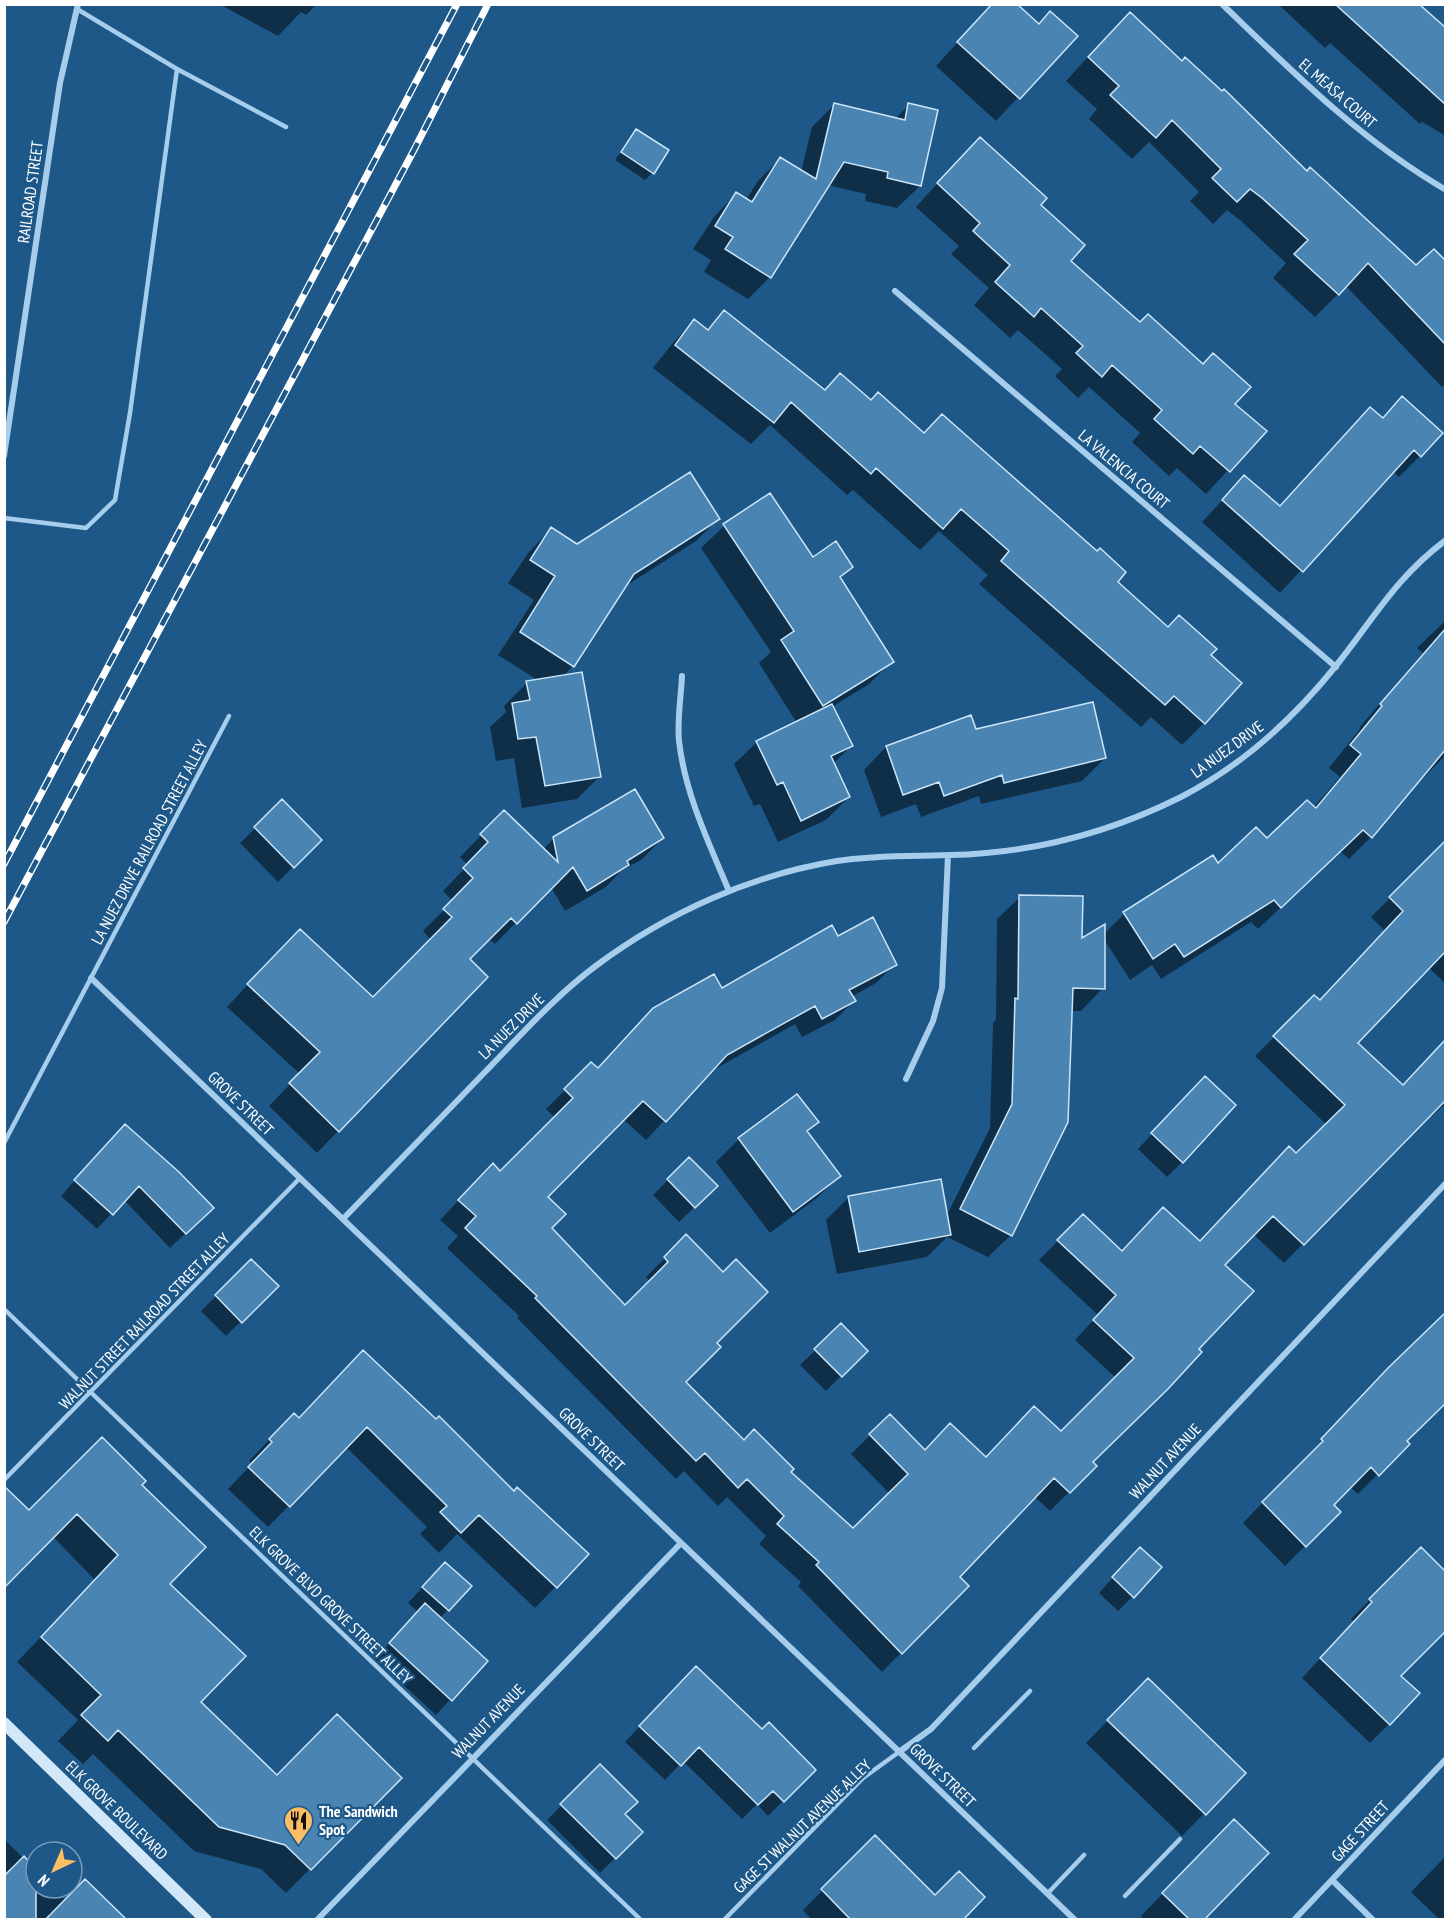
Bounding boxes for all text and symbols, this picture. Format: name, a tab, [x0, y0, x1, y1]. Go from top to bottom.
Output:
street label: EL MEASA COURT	[1295, 54, 1381, 132]
street label: RAILROAD STREET	[13, 140, 47, 244]
street label: LA VALENCIA COURT	[1074, 425, 1174, 513]
street label: LA NUEZ DRIVE	[1187, 716, 1267, 782]
street label: LA NUEZ DRIVE RAILROAD STREET ALLEY	[86, 736, 212, 948]
street label: LA NUEZ DRIVE	[474, 989, 548, 1063]
street label: GROVE STREET	[204, 1067, 278, 1139]
street label: WALNUT STREET RAILROAD STREET ALLEY	[54, 1228, 234, 1413]
street label: GROVE STREET	[555, 1403, 629, 1475]
street label: WALNUT AVENUE	[1125, 1419, 1205, 1503]
street label: ELK GROVE BLVD GROVE STREET ALLEY	[245, 1522, 417, 1689]
street label: WALNUT AVENUE	[447, 1679, 529, 1763]
street label: GROVE STREET	[906, 1739, 980, 1811]
street label: GAGE ST WALNUT AVENUE ALLEY	[729, 1754, 876, 1897]
street label: ELK GROVE BOULEVARD	[62, 1756, 172, 1864]
street label: GAGE STREET	[1327, 1796, 1393, 1866]
place label: The Sandwich Spot	[319, 1801, 398, 1839]
restaurant icon: The Sandwich Spot	[282, 1804, 314, 1846]
north arrow	[24, 1840, 84, 1900]
text: N	[34, 1871, 54, 1891]

